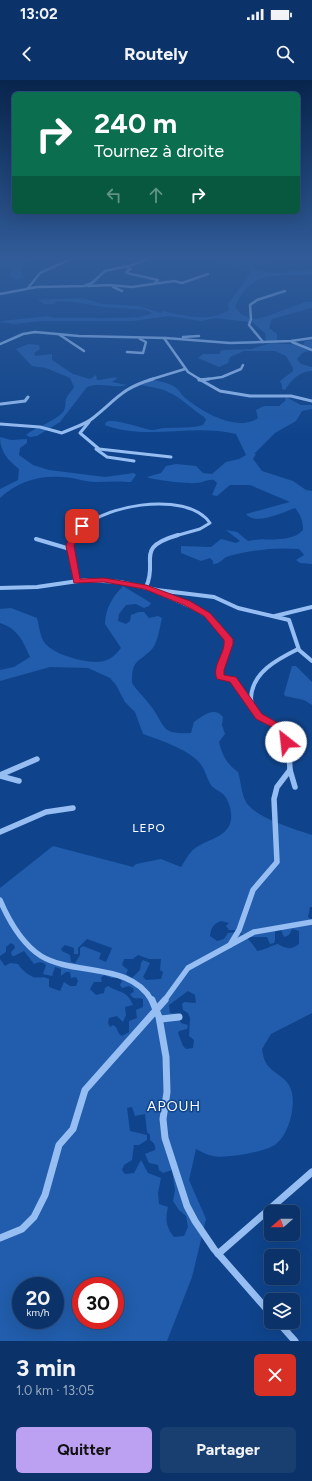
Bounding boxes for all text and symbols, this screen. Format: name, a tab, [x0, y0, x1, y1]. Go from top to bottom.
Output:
text: 13:02	[20, 5, 58, 23]
icon: back	[16, 43, 38, 65]
text: Routely	[124, 43, 188, 65]
icon: search	[274, 43, 296, 65]
text: 240 m	[94, 106, 177, 140]
icon: right	[28, 108, 80, 160]
text: Tournez à droite	[94, 140, 224, 162]
icon: left	[103, 184, 125, 206]
icon: ahead	[145, 184, 167, 206]
icon: right	[187, 184, 209, 206]
pin	[65, 509, 99, 543]
icon: arrive	[71, 515, 93, 537]
position arrow	[265, 721, 307, 763]
district label: LEPO	[132, 821, 166, 835]
district label: APOUH	[147, 1098, 201, 1115]
north arrow	[264, 1205, 300, 1241]
map controls	[264, 1205, 300, 1329]
button: sound	[264, 1249, 300, 1285]
speed limit sign: 30	[72, 1277, 124, 1329]
text: 20	[26, 1286, 50, 1310]
button: layers	[264, 1293, 300, 1329]
text: km/h	[27, 1306, 49, 1319]
text: 3 min	[16, 1353, 76, 1382]
button: close	[254, 1354, 296, 1396]
text: 1.0 km · 13:05	[16, 1383, 94, 1398]
button: Quitter	[16, 1427, 152, 1473]
button: Partager	[160, 1427, 296, 1473]

